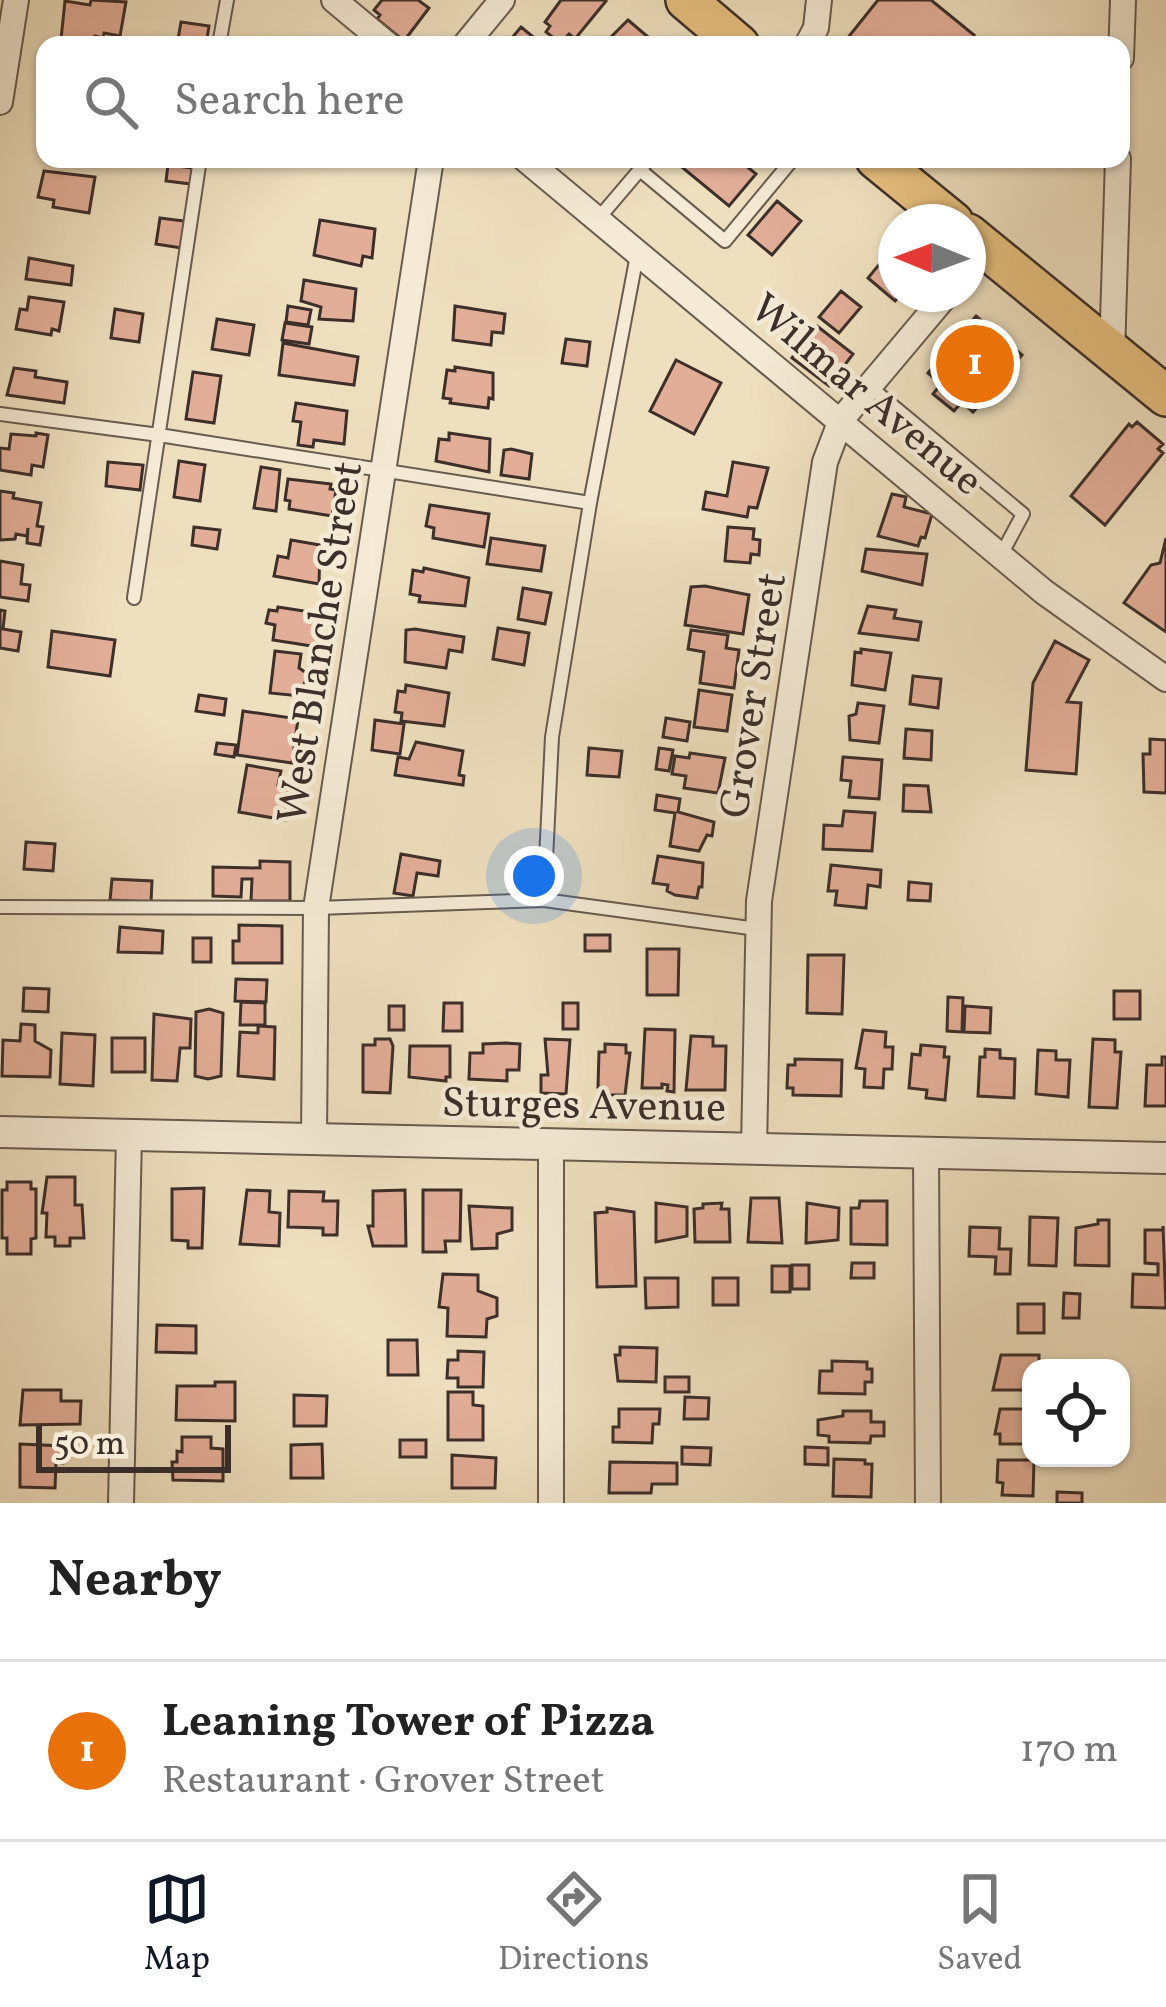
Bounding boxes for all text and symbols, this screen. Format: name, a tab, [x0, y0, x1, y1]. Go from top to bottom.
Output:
search box	[36, 36, 1130, 168]
icon: search	[78, 69, 144, 135]
text: Search here	[174, 71, 405, 134]
north arrow	[878, 204, 986, 312]
street label: Wilmar Avenue	[736, 281, 994, 511]
pin: 1	[936, 319, 1014, 409]
street label: West Blanche Street	[265, 458, 380, 828]
street label: Grover Street	[707, 569, 804, 823]
your location	[504, 846, 564, 906]
street label: Sturges Avenue	[441, 1076, 727, 1139]
map controls	[1022, 1359, 1130, 1467]
button: locate	[1022, 1359, 1130, 1467]
scale bar	[36, 1419, 231, 1472]
text: 50 m	[54, 1423, 125, 1469]
text: Nearby	[48, 1546, 222, 1617]
text: Leaning Tower of Pizza	[162, 1692, 655, 1755]
text: 1	[79, 1724, 95, 1778]
text: 170 m	[1020, 1724, 1118, 1778]
text: Restaurant · Grover Street	[162, 1755, 604, 1809]
tab: Map	[144, 1866, 210, 1984]
tab: Directions	[498, 1866, 649, 1984]
tab: Saved	[937, 1866, 1022, 1984]

